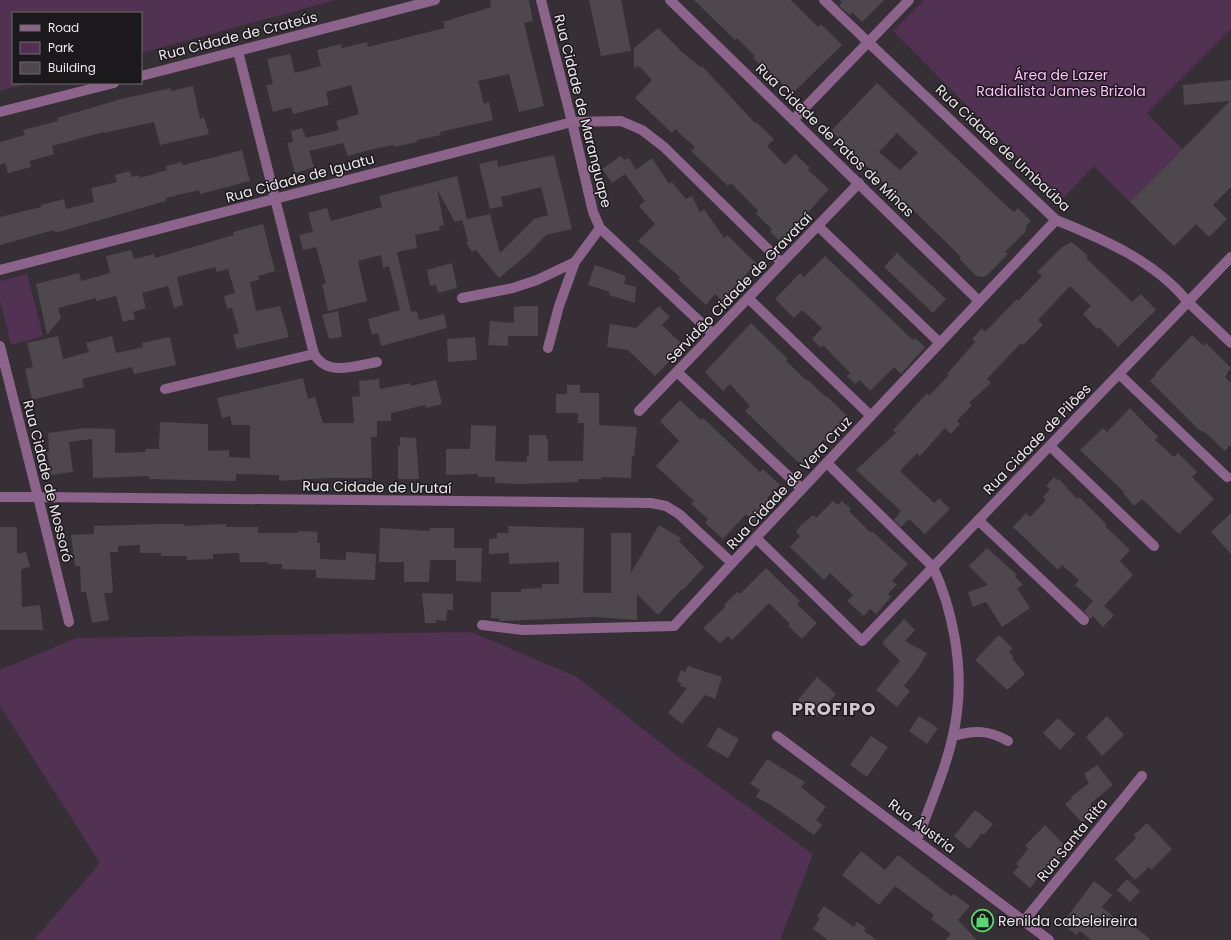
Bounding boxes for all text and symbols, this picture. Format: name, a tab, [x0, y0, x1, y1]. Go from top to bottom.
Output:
street label: Rua Cidade de Crateús	[156, 7, 320, 65]
legend	[12, 12, 142, 84]
street label: Rua Cidade de Maranguape	[549, 12, 617, 210]
text: Road	[48, 19, 79, 36]
text: Park	[48, 39, 75, 56]
text: Building	[48, 59, 96, 76]
street label: Rua Cidade de Patos de Minas	[751, 59, 919, 221]
park label: Área de Lazer Radialista James Brizola	[976, 65, 1146, 101]
street label: Rua Cidade de Umbaúba	[931, 80, 1075, 216]
street label: Rua Cidade de Iguatu	[224, 149, 376, 207]
street label: Servidão Cidade de Gravataí	[661, 208, 817, 368]
street label: Rua Cidade de Pilões	[979, 379, 1095, 499]
street label: Rua Cidade de Mossoró	[18, 398, 78, 564]
street label: Rua Cidade de Vera Cruz	[722, 412, 856, 554]
street label: Rua Cidade de Urutaí	[302, 476, 452, 498]
district label: PROFIPO	[792, 696, 876, 721]
street label: Rua Áustria	[884, 794, 960, 858]
street label: Rua Santa Rita	[1032, 794, 1112, 886]
shop icon: Renilda cabeleireira	[970, 908, 996, 934]
place label: Renilda cabeleireira	[998, 911, 1137, 931]

